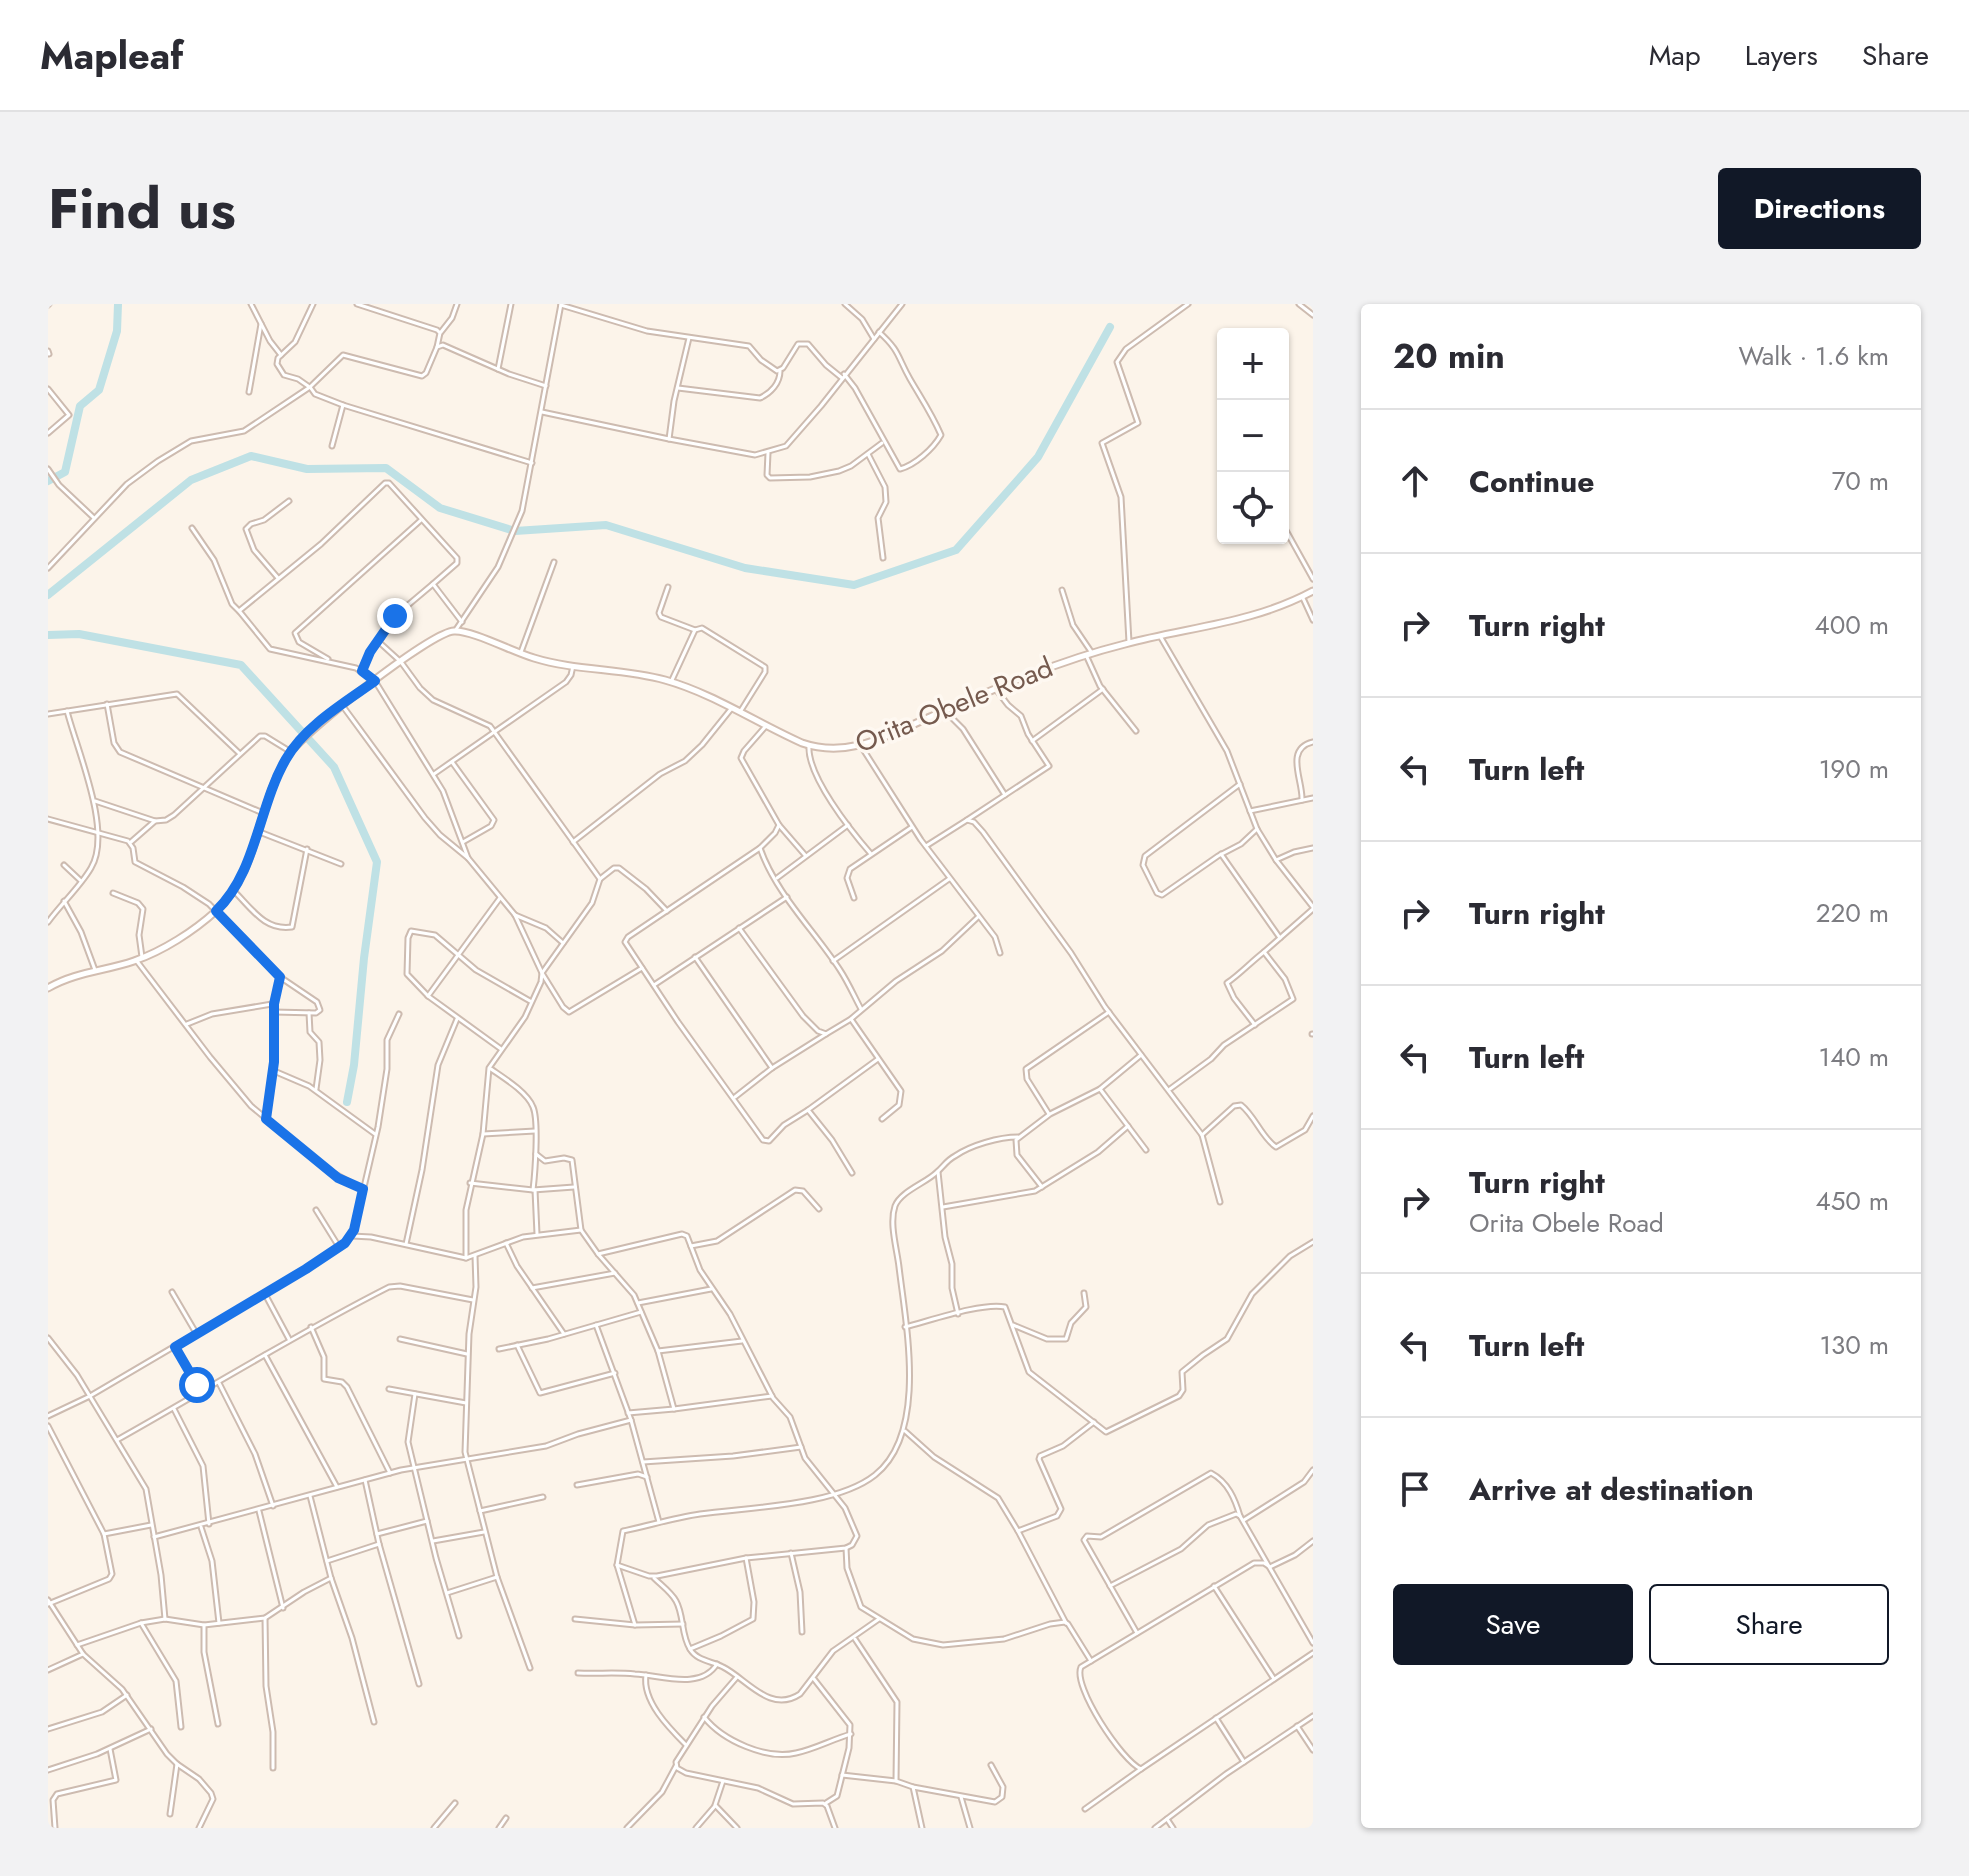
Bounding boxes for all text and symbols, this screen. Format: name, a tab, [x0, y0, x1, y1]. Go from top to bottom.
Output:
text: Mapleaf	[40, 28, 183, 83]
text: Map	[1649, 35, 1701, 76]
text: Layers	[1745, 35, 1818, 76]
text: Share	[1862, 35, 1929, 76]
text: Find us	[48, 168, 236, 249]
button: Directions	[1718, 168, 1921, 249]
map controls	[1217, 328, 1289, 544]
button: +	[1217, 328, 1289, 400]
text: 20 min	[1393, 332, 1505, 381]
text: Walk · 1.6 km	[1739, 337, 1889, 375]
button: −	[1217, 400, 1289, 472]
icon: ahead	[1393, 459, 1437, 503]
text: Continue	[1469, 460, 1595, 503]
text: 70 m	[1832, 462, 1889, 500]
button: locate	[1217, 472, 1289, 544]
route end	[377, 598, 413, 634]
icon: right	[1393, 603, 1437, 647]
text: Turn right	[1469, 604, 1605, 647]
text: 400 m	[1815, 606, 1889, 644]
street label: Orita Obele Road	[849, 647, 1059, 763]
icon: left	[1393, 747, 1437, 791]
text: Turn left	[1469, 748, 1584, 791]
text: 190 m	[1819, 750, 1889, 788]
icon: right	[1393, 891, 1437, 935]
text: Turn right	[1469, 892, 1605, 935]
text: 220 m	[1816, 894, 1889, 932]
icon: left	[1393, 1035, 1437, 1079]
text: Turn left	[1469, 1036, 1584, 1079]
text: 140 m	[1818, 1038, 1889, 1076]
text: Turn right	[1469, 1161, 1605, 1204]
icon: right	[1393, 1179, 1437, 1223]
text: 450 m	[1815, 1182, 1889, 1220]
text: Orita Obele Road	[1469, 1204, 1664, 1242]
icon: left	[1393, 1323, 1437, 1367]
text: Turn left	[1469, 1324, 1584, 1367]
text: 130 m	[1819, 1326, 1889, 1364]
route start	[179, 1367, 215, 1403]
icon: arrive	[1393, 1467, 1437, 1511]
text: Arrive at destination	[1469, 1468, 1754, 1511]
button: Save	[1393, 1584, 1633, 1665]
button: Share	[1649, 1584, 1889, 1665]

